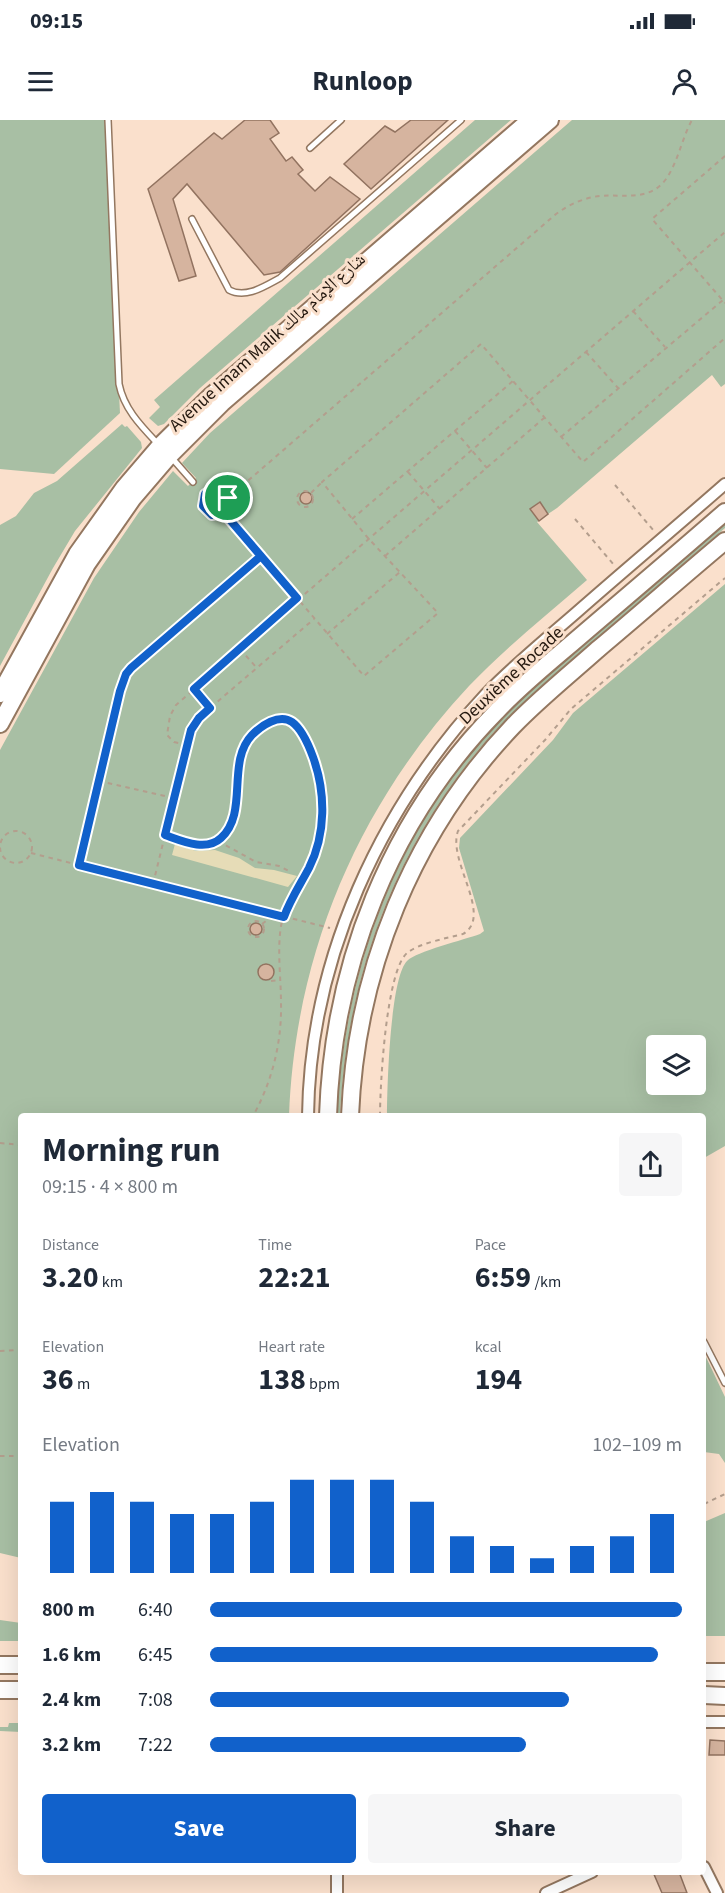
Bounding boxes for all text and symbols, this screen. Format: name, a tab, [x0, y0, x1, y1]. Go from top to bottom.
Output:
text: 09:15	[30, 5, 83, 37]
text: Runloop	[312, 62, 413, 101]
icon: menu	[24, 65, 57, 98]
icon: person	[668, 65, 701, 98]
street label: Avenue Imam Malik شارع الإمام مالك	[164, 247, 371, 437]
pin	[202, 472, 253, 523]
icon: arrive	[211, 481, 244, 514]
street label: Deuxième Rocade	[454, 620, 569, 730]
map controls	[646, 1035, 706, 1095]
button: layers	[646, 1035, 706, 1095]
text: Morning run	[42, 1127, 220, 1174]
button: share	[619, 1133, 682, 1196]
text: 09:15 · 4 × 800 m	[42, 1173, 178, 1201]
text: Distance	[42, 1234, 99, 1256]
text: Time	[258, 1234, 292, 1256]
text: Pace	[475, 1234, 506, 1256]
text: 3.20	[42, 1256, 99, 1299]
text: 22:21	[258, 1256, 331, 1299]
text: 6:59	[475, 1256, 531, 1299]
text: km	[99, 1271, 123, 1293]
text: /km	[531, 1271, 561, 1293]
text: Elevation	[42, 1336, 104, 1358]
text: Heart rate	[258, 1336, 325, 1358]
text: kcal	[475, 1336, 502, 1358]
text: 36	[42, 1358, 74, 1401]
text: 138	[258, 1358, 306, 1401]
text: 194	[475, 1358, 522, 1401]
text: m	[74, 1373, 90, 1395]
text: bpm	[306, 1373, 340, 1395]
text: Elevation	[42, 1431, 120, 1459]
text: 102–109 m	[592, 1431, 682, 1459]
text: 800 m	[42, 1596, 95, 1624]
text: 6:40	[138, 1596, 173, 1624]
text: 1.6 km	[42, 1641, 101, 1669]
text: 6:45	[138, 1641, 173, 1669]
text: 2.4 km	[42, 1686, 101, 1714]
text: 7:08	[138, 1686, 173, 1714]
text: 3.2 km	[42, 1731, 101, 1759]
text: 7:22	[138, 1731, 173, 1759]
button: Save	[42, 1794, 356, 1863]
button: Share	[368, 1794, 682, 1863]

